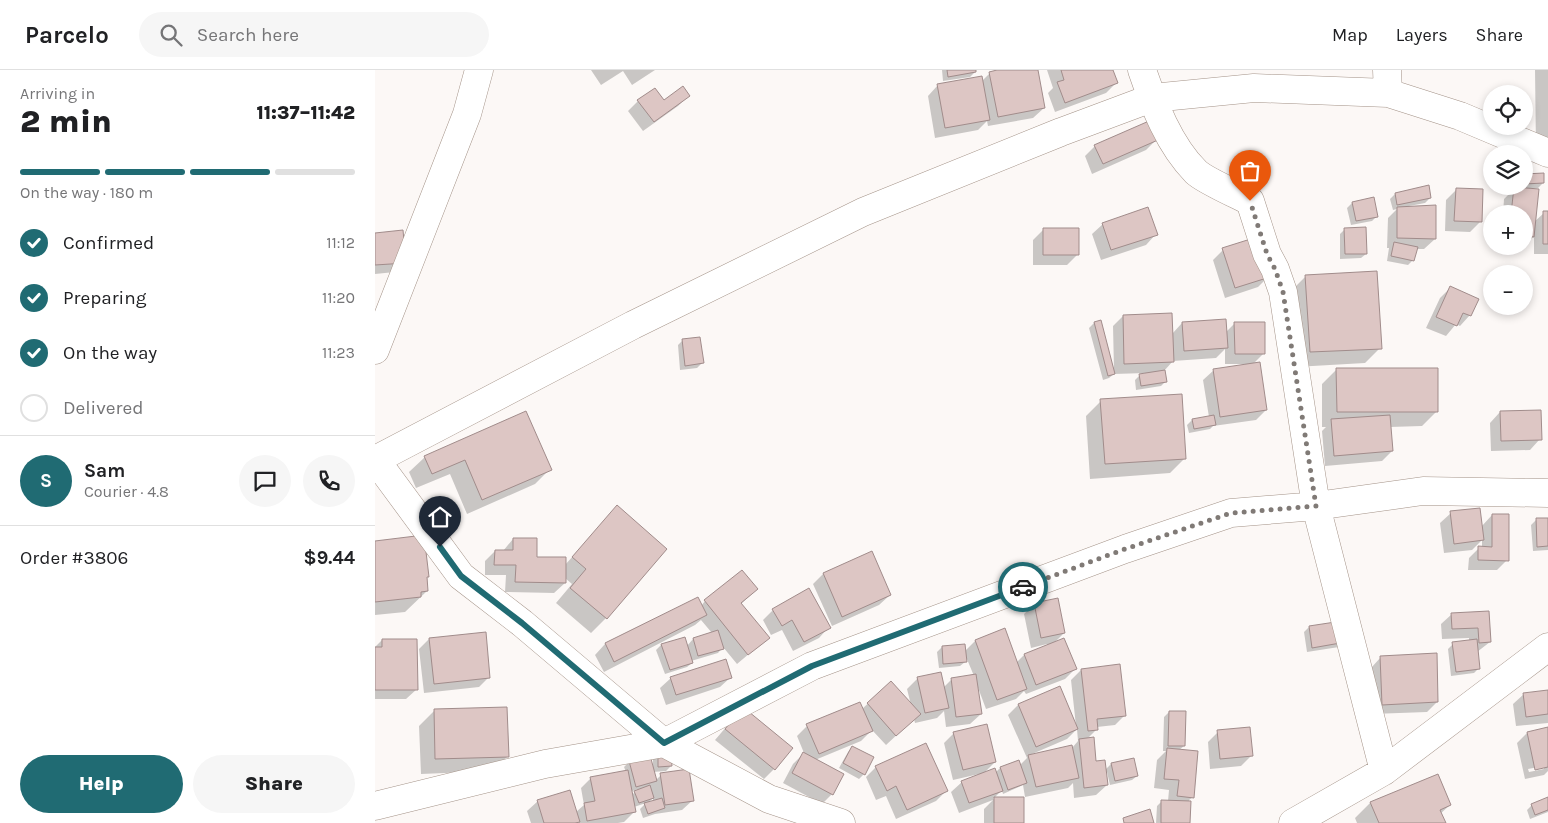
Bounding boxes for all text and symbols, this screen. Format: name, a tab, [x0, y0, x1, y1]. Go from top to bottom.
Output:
search box	[139, 12, 489, 57]
text: Parcelo	[25, 21, 109, 49]
icon: search	[157, 21, 185, 49]
text: Search here	[197, 24, 299, 46]
text: Map	[1332, 24, 1368, 46]
text: Layers	[1396, 24, 1448, 46]
text: Share	[1476, 24, 1523, 46]
text: Arriving in	[20, 84, 95, 103]
map controls	[1483, 85, 1533, 315]
button: locate	[1483, 85, 1533, 135]
text: 11:37–11:42	[256, 102, 355, 124]
text: 2 min	[20, 103, 112, 140]
button: layers	[1483, 145, 1533, 195]
pin	[1229, 150, 1271, 201]
icon: bag	[1236, 157, 1264, 185]
text: On the way · 180 m	[20, 183, 153, 202]
button: +	[1483, 205, 1533, 255]
icon: check	[20, 229, 48, 257]
text: Confirmed	[63, 232, 154, 254]
text: 11:12	[326, 233, 355, 252]
button: −	[1483, 265, 1533, 315]
icon: check	[20, 284, 48, 312]
text: Preparing	[63, 287, 146, 309]
text: 11:20	[322, 288, 355, 307]
icon: check	[20, 339, 48, 367]
text: On the way	[63, 342, 157, 364]
text: 11:23	[322, 343, 355, 362]
text: Delivered	[63, 397, 143, 419]
button: chat	[239, 455, 291, 507]
button: phone	[303, 455, 355, 507]
text: Sam	[84, 460, 125, 482]
text: S	[40, 470, 52, 492]
text: Courier · 4.8	[84, 482, 169, 501]
pin	[419, 496, 461, 547]
icon: home	[426, 503, 454, 531]
text: Order #3806	[20, 547, 128, 569]
text: $9.44	[304, 547, 355, 569]
courier	[998, 562, 1048, 612]
icon: car	[1009, 573, 1037, 601]
button: Help	[20, 755, 183, 813]
button: Share	[193, 755, 355, 813]

